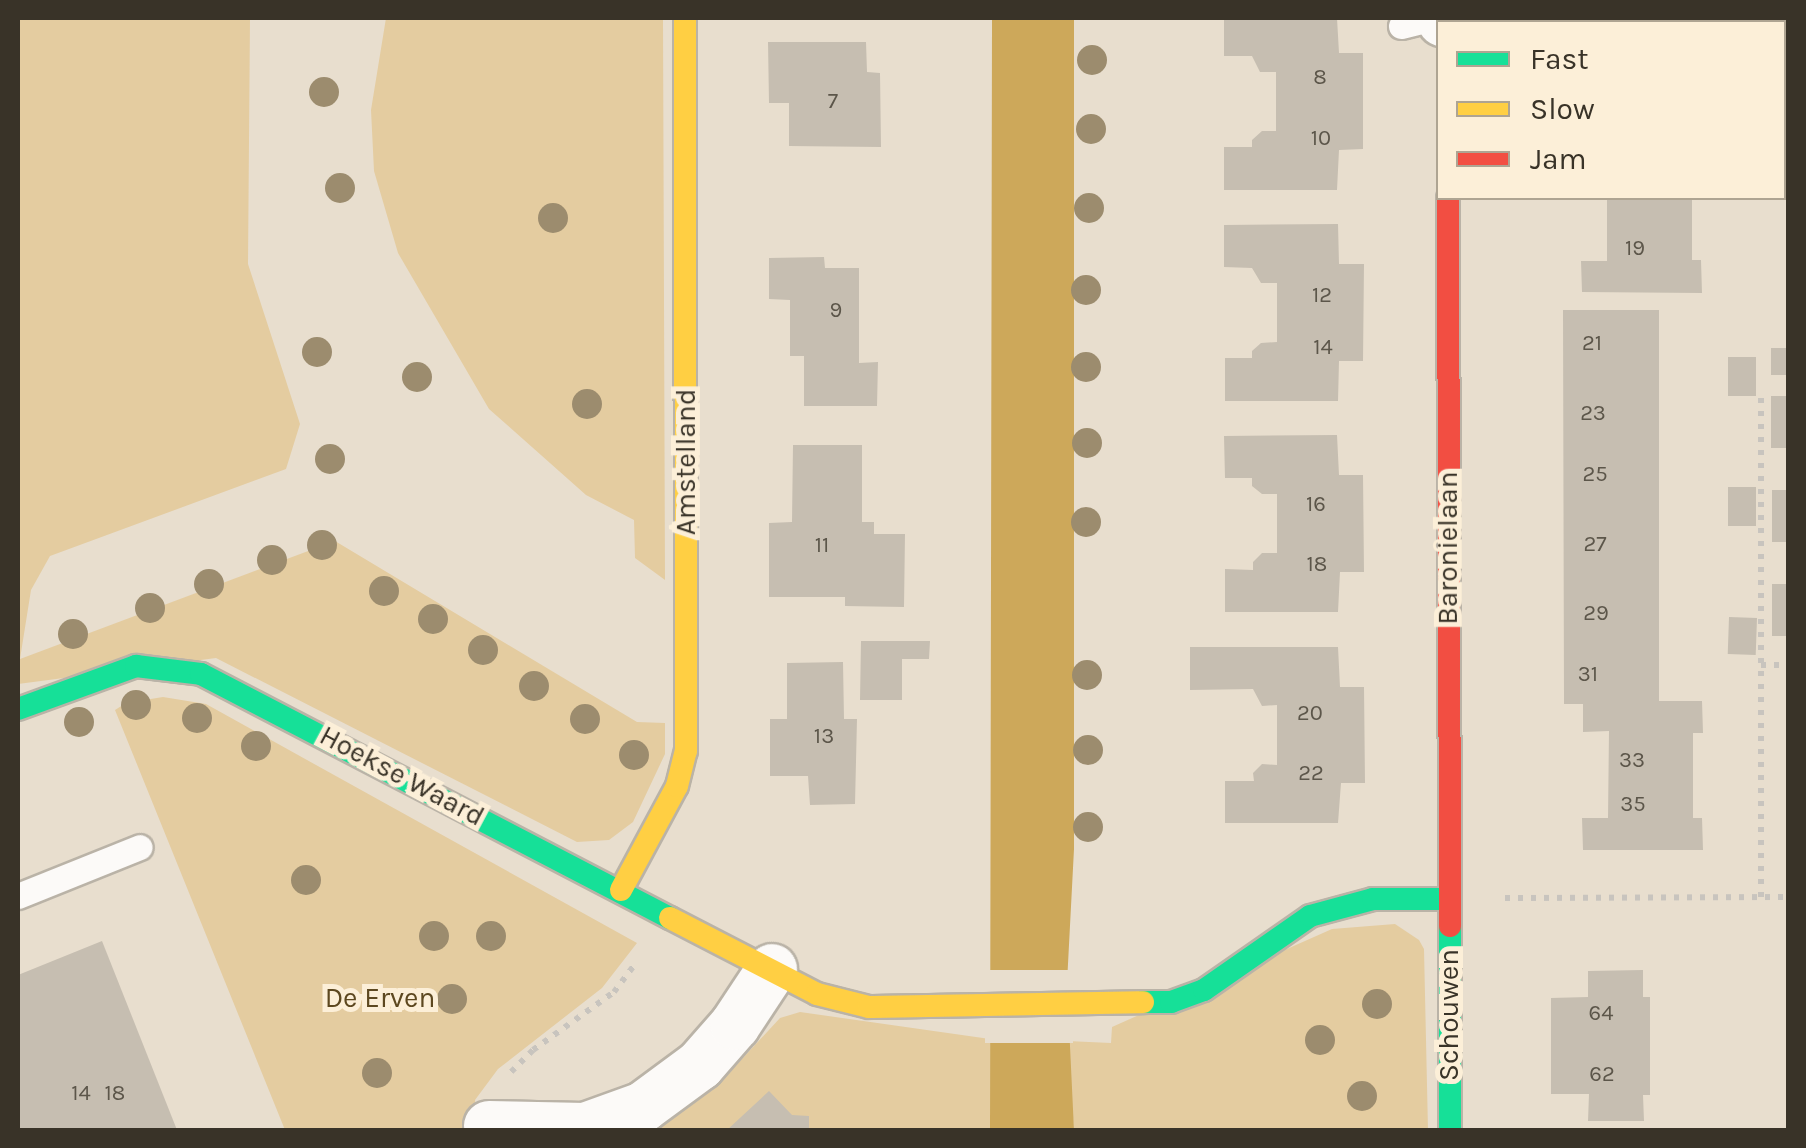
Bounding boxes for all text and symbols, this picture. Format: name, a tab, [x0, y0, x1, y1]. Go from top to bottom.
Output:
legend	[1436, 20, 1786, 200]
text: Fast	[1530, 41, 1589, 77]
house number: 8	[1313, 65, 1327, 91]
house number: 7	[828, 89, 838, 115]
text: Slow	[1530, 91, 1595, 127]
house number: 10	[1311, 126, 1331, 152]
text: Jam	[1530, 141, 1587, 177]
house number: 19	[1625, 236, 1645, 262]
house number: 12	[1312, 283, 1332, 309]
house number: 9	[830, 298, 842, 324]
house number: 21	[1582, 331, 1602, 357]
house number: 14	[1313, 335, 1333, 361]
street label: Amstelland	[669, 389, 703, 535]
house number: 23	[1580, 401, 1606, 427]
house number: 25	[1582, 462, 1608, 488]
street label: Baronielaan	[1431, 471, 1465, 625]
house number: 16	[1306, 492, 1326, 518]
house number: 27	[1583, 532, 1607, 558]
house number: 11	[815, 533, 829, 559]
house number: 18	[1307, 552, 1327, 578]
house number: 29	[1583, 601, 1609, 627]
house number: 31	[1578, 662, 1598, 688]
house number: 20	[1297, 701, 1323, 727]
street label: Hoekse Waard	[314, 719, 490, 833]
house number: 13	[814, 724, 834, 750]
house number: 33	[1619, 748, 1645, 774]
house number: 22	[1298, 761, 1324, 787]
house number: 35	[1620, 792, 1646, 818]
street label: Schouwen	[1432, 949, 1466, 1081]
park label: De Erven	[325, 981, 435, 1015]
house number: 64	[1589, 1001, 1613, 1027]
house number: 62	[1589, 1062, 1615, 1088]
house number: 14	[71, 1081, 91, 1107]
house number: 18	[105, 1081, 125, 1107]

